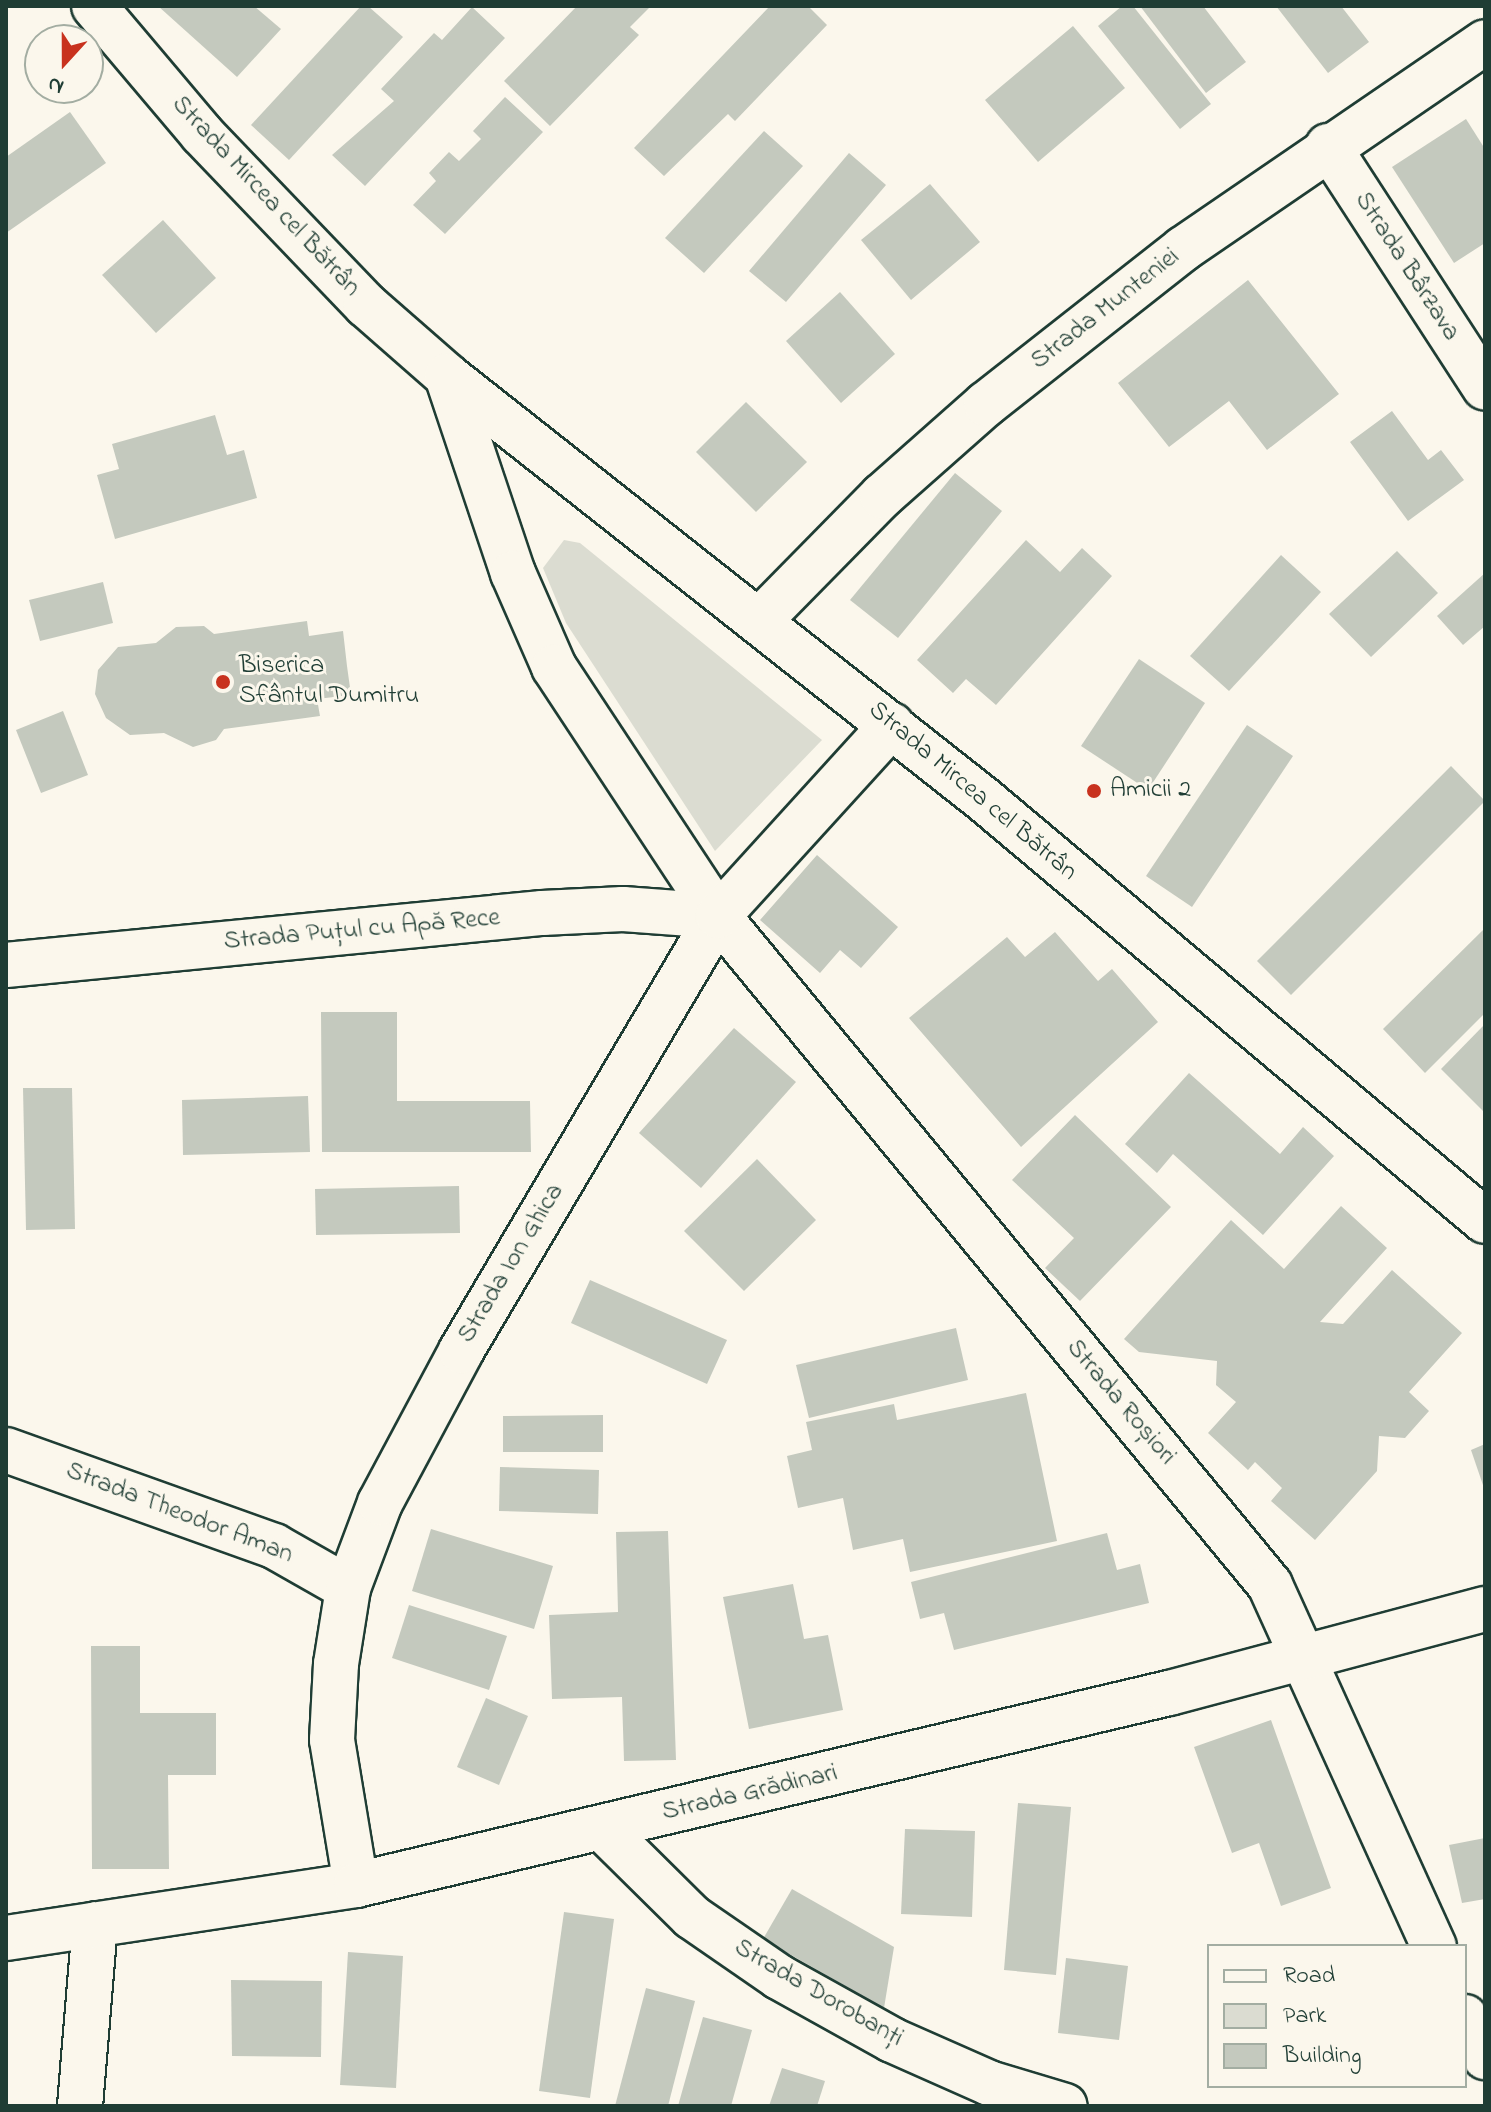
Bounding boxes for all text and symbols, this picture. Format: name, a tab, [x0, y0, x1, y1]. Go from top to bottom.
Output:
north arrow	[24, 24, 104, 104]
text: N	[43, 67, 69, 102]
street label: Strada Mircea cel Bătrân	[164, 90, 366, 304]
street label: Strada Bârzava	[1346, 187, 1466, 347]
street label: Strada Munteniei	[1025, 242, 1187, 378]
place label: Biserica Sfântul Dumitru	[239, 651, 419, 712]
marker: Biserica Sfântul Dumitru	[214, 673, 232, 691]
street label: Strada Mircea cel Bătrân	[861, 695, 1083, 889]
place label: Amicii 2	[1110, 775, 1191, 807]
marker: Amicii 2	[1085, 782, 1103, 800]
street label: Strada Puțul cu Apă Rece	[223, 903, 501, 959]
street label: Strada Ion Ghica	[452, 1179, 572, 1349]
street label: Strada Roșiori	[1058, 1334, 1182, 1472]
street label: Strada Theodor Aman	[61, 1456, 297, 1572]
street label: Strada Grădinari	[659, 1759, 841, 1829]
street label: Strada Dorobanți	[728, 1933, 908, 2055]
legend	[1207, 1944, 1467, 2088]
text: Road	[1283, 1959, 1335, 1994]
text: Park	[1283, 1999, 1326, 2034]
text: Building	[1283, 2039, 1362, 2074]

